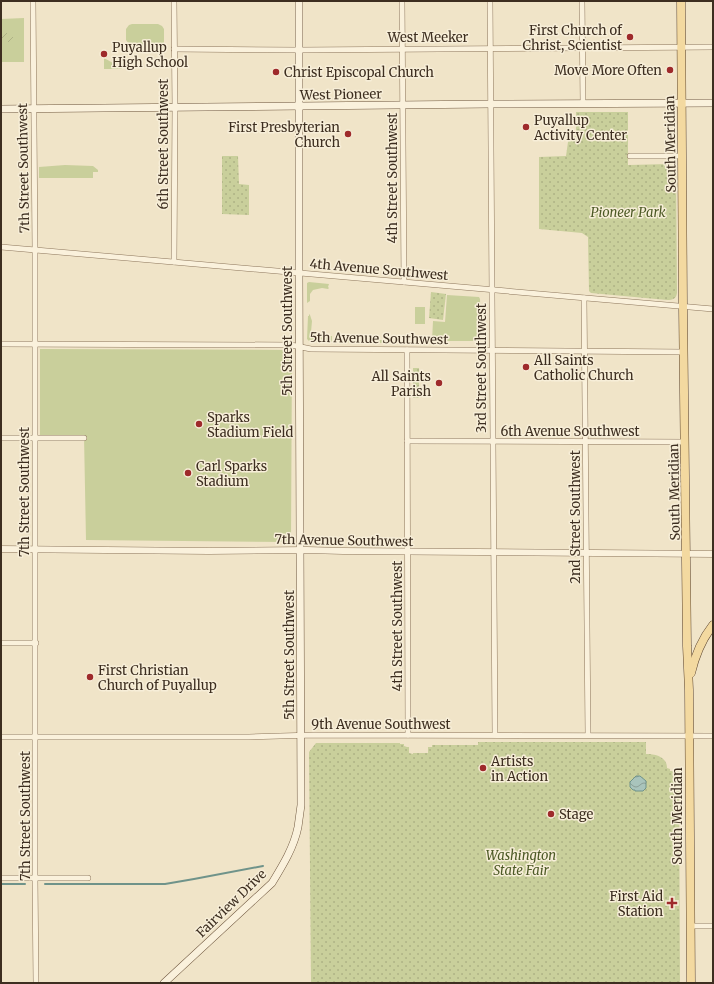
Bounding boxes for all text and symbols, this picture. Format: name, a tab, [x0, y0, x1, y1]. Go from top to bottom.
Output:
place label: First Church of Christ, Scientist	[522, 22, 623, 54]
street label: West Meeker	[387, 29, 469, 46]
marker: First Church of Christ, Scientist	[625, 32, 635, 42]
place label: Puyallup High School	[112, 39, 188, 71]
marker: Puyallup High School	[99, 49, 109, 59]
place label: Move More Often	[554, 62, 662, 79]
place label: Christ Episcopal Church	[284, 64, 434, 81]
marker: Move More Often	[665, 65, 675, 75]
marker: Christ Episcopal Church	[271, 67, 281, 77]
street label: 6th Street Southwest	[155, 79, 172, 209]
street label: West Pioneer	[299, 85, 382, 104]
street label: South Meridian	[661, 95, 680, 193]
street label: 7th Street Southwest	[14, 103, 33, 233]
place label: Puyallup Activity Center	[533, 112, 627, 144]
street label: 4th Street Southwest	[384, 113, 401, 243]
place label: First Presbyterian Church	[228, 119, 340, 151]
marker: Puyallup Activity Center	[521, 122, 531, 132]
marker: First Presbyterian Church	[343, 129, 353, 139]
park label: Pioneer Park	[590, 204, 666, 221]
street label: 4th Avenue Southwest	[309, 255, 449, 284]
street label: 5th Street Southwest	[279, 266, 296, 396]
street label: 3rd Street Southwest	[473, 303, 490, 433]
street label: 5th Avenue Southwest	[310, 329, 448, 348]
place label: All Saints Catholic Church	[533, 352, 634, 384]
marker: All Saints Catholic Church	[521, 362, 531, 372]
place label: All Saints Parish	[370, 368, 431, 400]
marker: All Saints Parish	[434, 378, 444, 388]
place label: Sparks Stadium Field	[207, 409, 294, 441]
marker: Sparks Stadium Field	[194, 419, 204, 429]
street label: 6th Avenue Southwest	[500, 423, 640, 440]
street label: 7th Street Southwest	[16, 427, 33, 557]
street label: South Meridian	[665, 443, 684, 541]
street label: 2nd Street Southwest	[567, 450, 584, 584]
place label: Carl Sparks Stadium	[196, 458, 267, 490]
marker: Carl Sparks Stadium	[183, 468, 193, 478]
street label: 7th Avenue Southwest	[275, 531, 413, 550]
street label: 4th Street Southwest	[389, 561, 406, 691]
street label: 5th Street Southwest	[281, 590, 298, 720]
place label: First Christian Church of Puyallup	[98, 662, 217, 694]
marker: First Christian Church of Puyallup	[85, 672, 95, 682]
street label: 9th Avenue Southwest	[311, 716, 451, 733]
street label: 7th Street Southwest	[17, 751, 34, 881]
place label: Artists in Action	[490, 753, 548, 785]
marker: Artists in Action	[478, 763, 488, 773]
street label: South Meridian	[669, 767, 686, 865]
place label: Stage	[559, 806, 593, 823]
marker: Stage	[546, 809, 556, 819]
park label: Washington State Fair	[486, 847, 556, 879]
street label: Fairview Drive	[193, 865, 270, 941]
place label: First Aid Station	[610, 888, 663, 920]
marker: First Aid Station	[666, 897, 678, 909]

